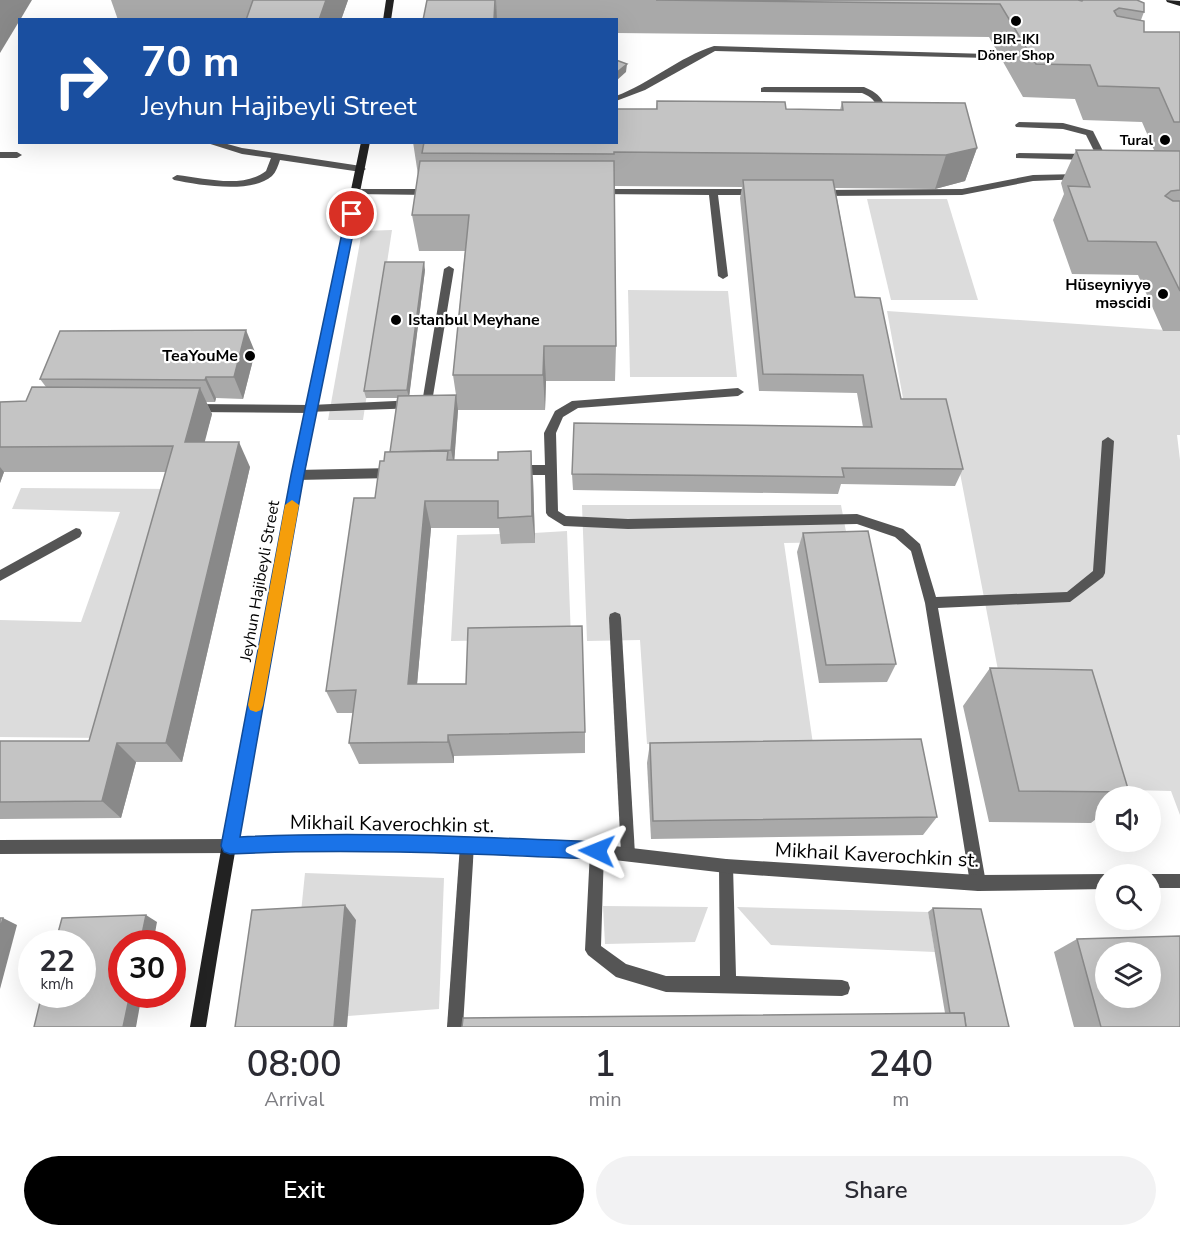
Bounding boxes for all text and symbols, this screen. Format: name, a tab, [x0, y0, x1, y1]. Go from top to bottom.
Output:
marker: BIR-IKI Döner Shop	[1009, 14, 1023, 28]
place label: BIR-IKI Döner Shop	[977, 30, 1055, 65]
text: 70 m	[141, 34, 240, 91]
icon: right	[42, 42, 120, 120]
text: Jeyhun Hajibeyli Street	[141, 88, 417, 125]
place label: Tural	[1120, 131, 1154, 150]
marker: Tural	[1158, 133, 1172, 147]
pin	[326, 188, 377, 239]
icon: arrive	[335, 197, 368, 230]
place label: Hüseyniyyə məscidi	[1065, 274, 1151, 314]
marker: Hüseyniyyə məscidi	[1156, 287, 1170, 301]
place label: Istanbul Meyhane	[408, 309, 540, 331]
marker: Istanbul Meyhane	[389, 313, 403, 327]
place label: TeaYouMe	[162, 345, 238, 367]
marker: TeaYouMe	[243, 349, 257, 363]
street label: Jeyhun Hajibeyli Street	[235, 498, 285, 664]
map controls	[1095, 786, 1161, 1008]
button: sound	[1095, 786, 1161, 852]
street label: Mikhail Kaverochkin st.	[290, 809, 494, 839]
position arrow	[565, 819, 629, 883]
street label: Mikhail Kaverochkin st.	[774, 836, 980, 874]
button: search	[1095, 864, 1161, 930]
speed limit sign: 30	[108, 930, 186, 1008]
text: 22	[39, 941, 75, 982]
button: layers	[1095, 942, 1161, 1008]
text: km/h	[40, 974, 74, 994]
text: 08:00	[247, 1040, 342, 1089]
text: 1	[594, 1040, 616, 1089]
text: 240	[868, 1040, 933, 1089]
text: Arrival	[264, 1086, 324, 1113]
text: min	[589, 1086, 622, 1113]
text: m	[892, 1086, 909, 1113]
button: Exit	[24, 1156, 584, 1225]
button: Share	[596, 1156, 1156, 1225]

